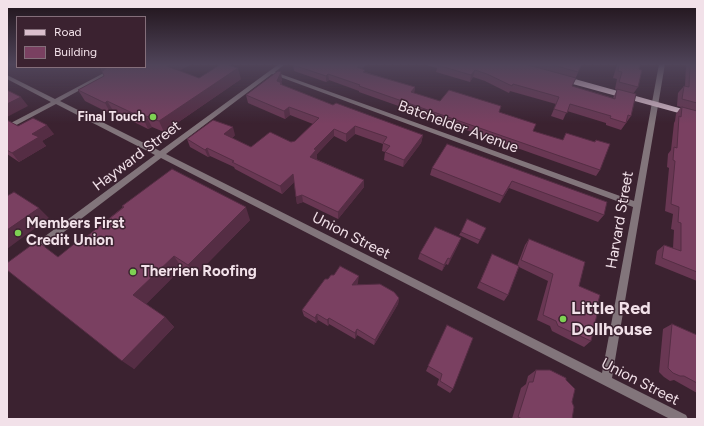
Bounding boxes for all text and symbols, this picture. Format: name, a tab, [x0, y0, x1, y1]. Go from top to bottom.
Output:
legend	[16, 16, 146, 68]
text: Road	[54, 25, 82, 39]
text: Building	[54, 45, 97, 59]
street label: Batchelder Avenue	[395, 97, 521, 157]
place label: Final Touch	[78, 109, 145, 125]
marker: Final Touch	[148, 112, 158, 122]
street label: Hayward Street	[89, 117, 185, 195]
street label: Harvard Street	[603, 170, 637, 270]
street label: Union Street	[309, 209, 393, 263]
place label: Members First Credit Union	[26, 215, 125, 250]
marker: Members First Credit Union	[13, 228, 23, 238]
place label: Therrien Roofing	[141, 263, 257, 281]
marker: Therrien Roofing	[128, 267, 138, 277]
place label: Little Red Dollhouse	[571, 298, 652, 340]
marker: Little Red Dollhouse	[558, 314, 568, 324]
street label: Union Street	[598, 355, 682, 409]

